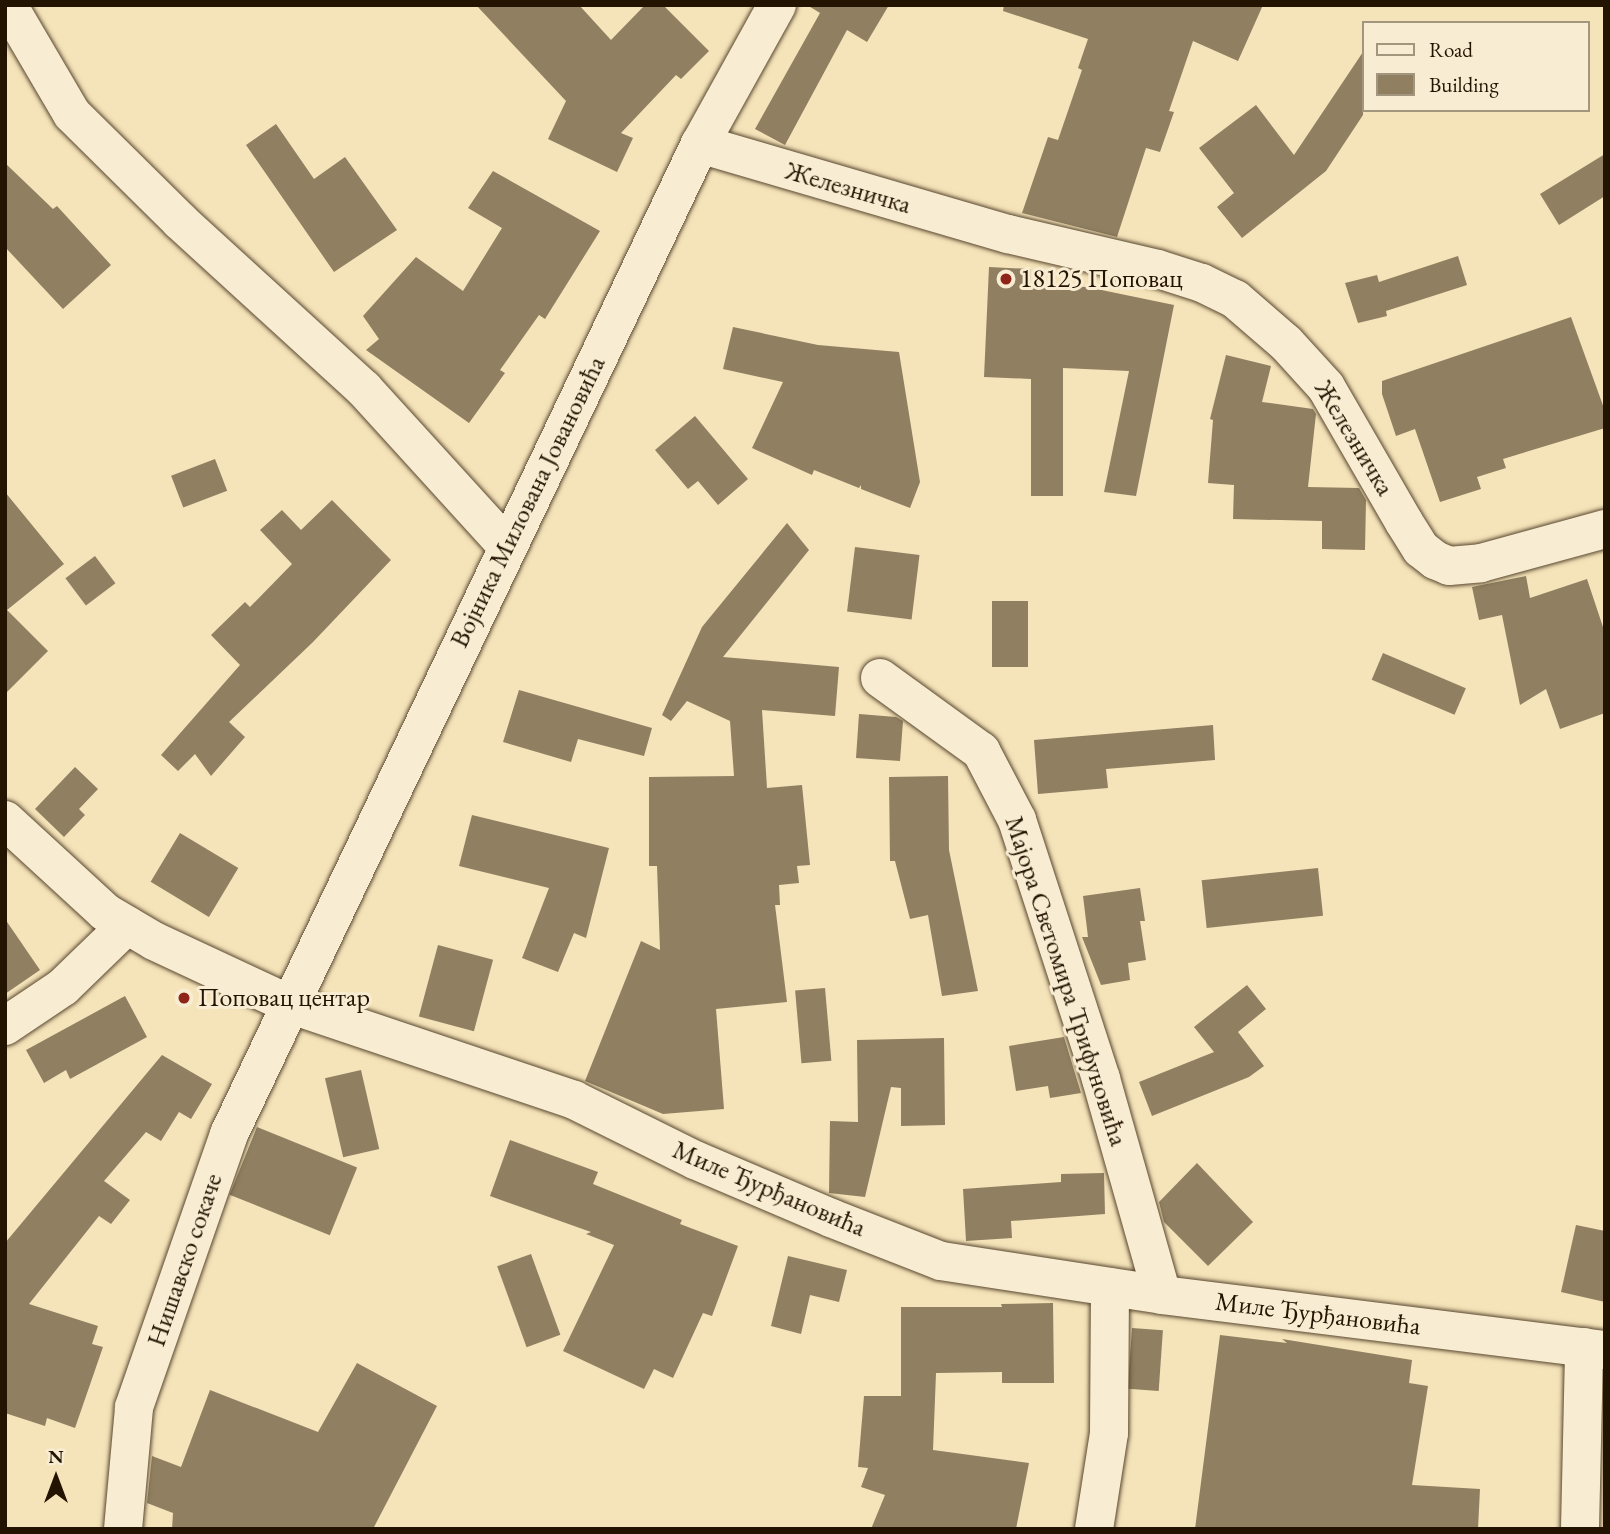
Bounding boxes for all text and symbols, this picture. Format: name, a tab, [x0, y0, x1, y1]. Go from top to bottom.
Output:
legend	[1362, 21, 1589, 112]
text: Road	[1429, 36, 1473, 63]
text: Building	[1429, 71, 1499, 98]
street label: Железничка	[782, 155, 914, 221]
place label: 18125 Поповац	[1020, 263, 1183, 295]
marker: 18125 Поповац	[998, 271, 1014, 287]
street label: Војника Милована Јовановића	[444, 351, 612, 653]
street label: Железничка	[1307, 375, 1401, 501]
street label: Мајора Светомира Трифуновића	[998, 812, 1134, 1150]
place label: Поповац центар	[198, 982, 370, 1014]
marker: Поповац центар	[176, 990, 192, 1006]
street label: Миле Ђурђановића	[668, 1134, 870, 1244]
street label: Нишавско сокаче	[141, 1169, 229, 1351]
street label: Миле Ђурђановића	[1214, 1286, 1422, 1342]
north arrow	[21, 1443, 91, 1513]
text: N	[48, 1444, 64, 1469]

